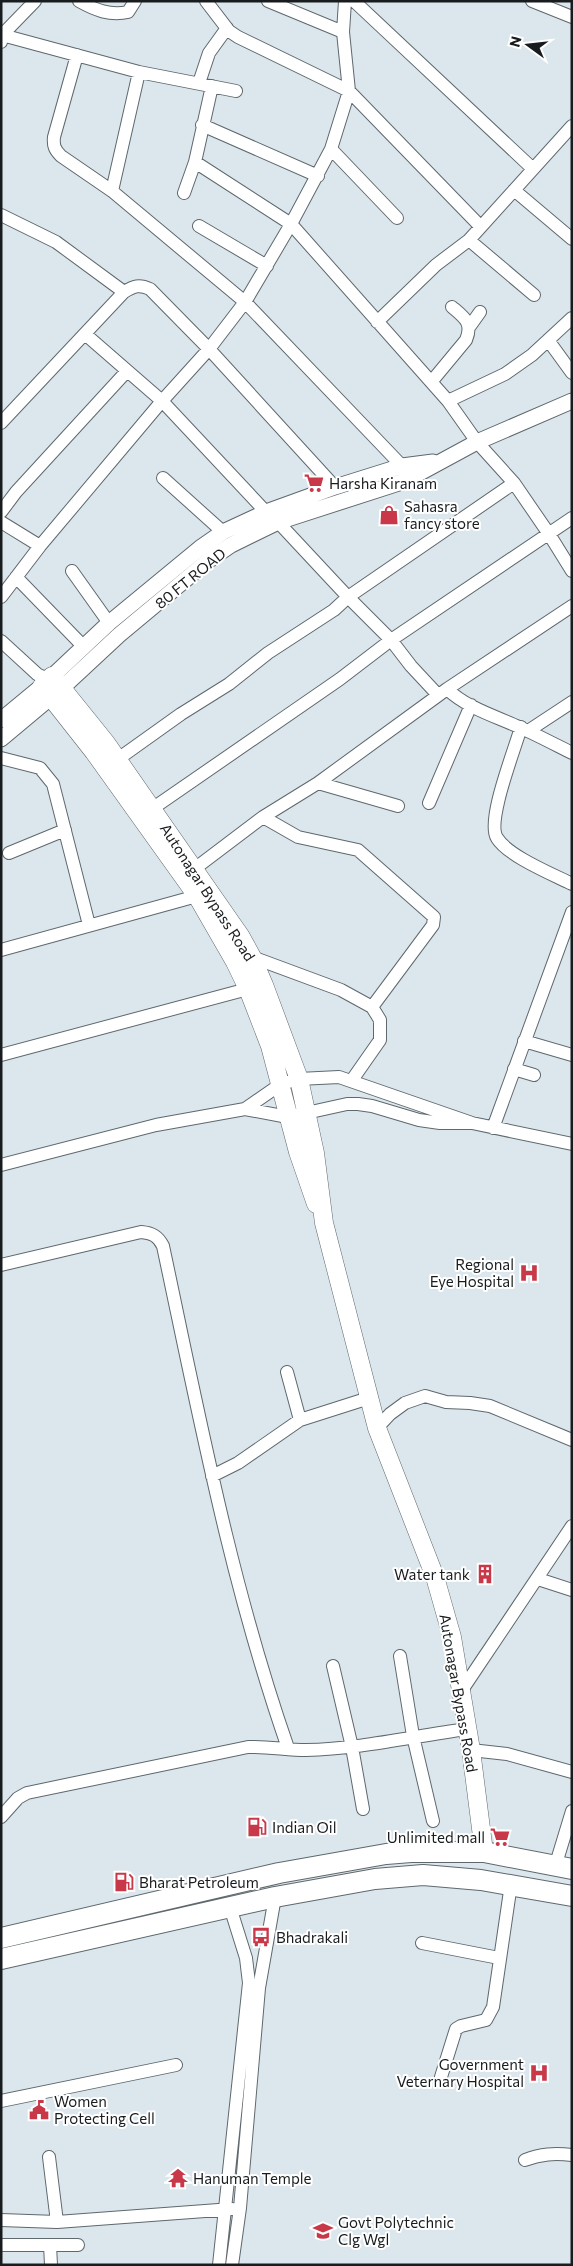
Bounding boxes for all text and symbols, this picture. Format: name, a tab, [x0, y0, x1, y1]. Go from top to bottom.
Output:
north arrow	[503, 20, 553, 70]
text: N	[505, 34, 525, 49]
supermarket icon: Harsha Kiranam	[303, 472, 325, 494]
place label: Harsha Kiranam	[329, 474, 437, 492]
place label: Sahasra fancy store	[404, 497, 480, 532]
shop icon: Sahasra fancy store	[378, 504, 400, 526]
street label: 80 FT ROAD	[151, 544, 229, 612]
street label: Autonagar Bypass Road	[157, 820, 259, 964]
place label: Regional Eye Hospital	[430, 1255, 514, 1290]
hospital icon: Regional Eye Hospital	[518, 1262, 540, 1284]
building icon: Water tank	[474, 1563, 496, 1585]
place label: Water tank	[394, 1565, 470, 1583]
street label: Autonagar Bypass Road	[436, 1612, 482, 1774]
fuel station icon: Indian Oil	[246, 1816, 268, 1838]
place label: Indian Oil	[272, 1818, 337, 1836]
supermarket icon: Unlimited mall	[489, 1826, 511, 1848]
place label: Unlimited mall	[387, 1828, 485, 1846]
fuel station icon: Bharat Petroleum	[113, 1871, 135, 1893]
place label: Bharat Petroleum	[139, 1873, 259, 1891]
bus stop icon: Bhadrakali	[250, 1926, 272, 1948]
place label: Bhadrakali	[276, 1928, 348, 1946]
place label: Government Veternary Hospital	[397, 2055, 524, 2090]
hospital icon: Government Veternary Hospital	[528, 2062, 550, 2084]
place label: Women Protecting Cell	[54, 2092, 155, 2127]
public building icon: Women Protecting Cell	[28, 2099, 50, 2121]
temple icon: Hanuman Temple	[167, 2167, 189, 2189]
place label: Hanuman Temple	[193, 2169, 312, 2187]
place label: Govt Polytechnic Clg Wgl	[338, 2213, 454, 2248]
school or university icon: Govt Polytechnic Clg Wgl	[312, 2220, 334, 2242]

